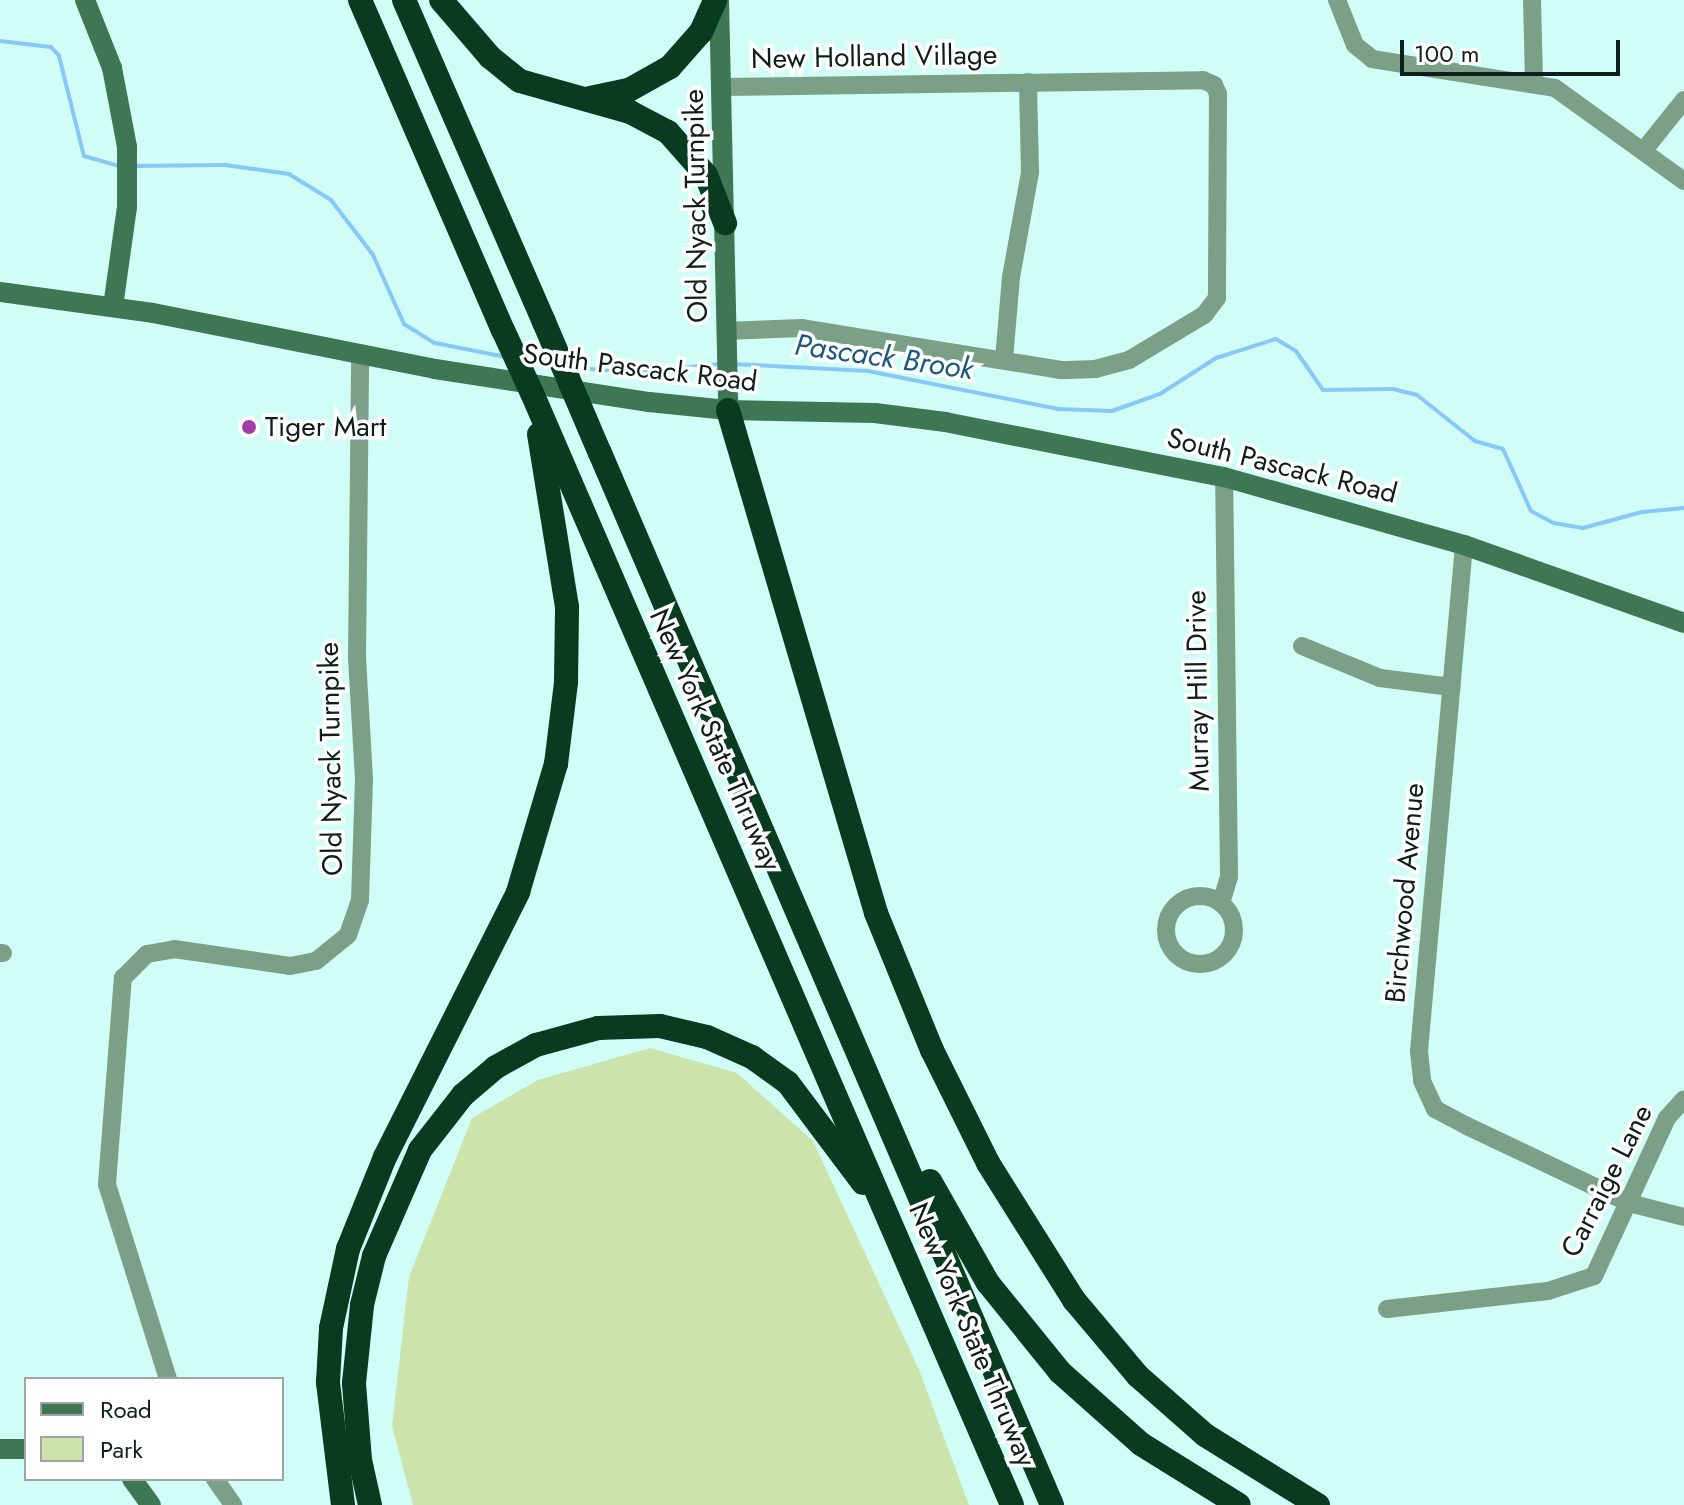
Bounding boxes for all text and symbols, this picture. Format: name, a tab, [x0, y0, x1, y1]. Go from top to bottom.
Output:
scale bar	[1404, 24, 1624, 74]
text: 100 m	[1414, 36, 1480, 71]
street label: New Holland Village	[751, 38, 997, 76]
street label: Old Nyack Turnpike	[677, 89, 715, 323]
water label: Pascack Brook	[792, 327, 976, 387]
street label: South Pascack Road	[521, 337, 759, 399]
place label: Tiger Mart	[265, 410, 386, 444]
marker: Tiger Mart	[240, 418, 258, 436]
street label: South Pascack Road	[1164, 421, 1400, 511]
street label: Murray Hill Drive	[1179, 590, 1217, 792]
street label: New York State Thruway	[642, 604, 788, 876]
street label: Old Nyack Turnpike	[312, 642, 350, 876]
street label: Birchwood Avenue	[1379, 782, 1431, 1004]
street label: Carraige Lane	[1554, 1099, 1660, 1263]
street label: New York State Thruway	[901, 1198, 1043, 1472]
legend	[24, 1377, 284, 1481]
text: Road	[100, 1392, 152, 1427]
text: Park	[100, 1432, 143, 1467]

